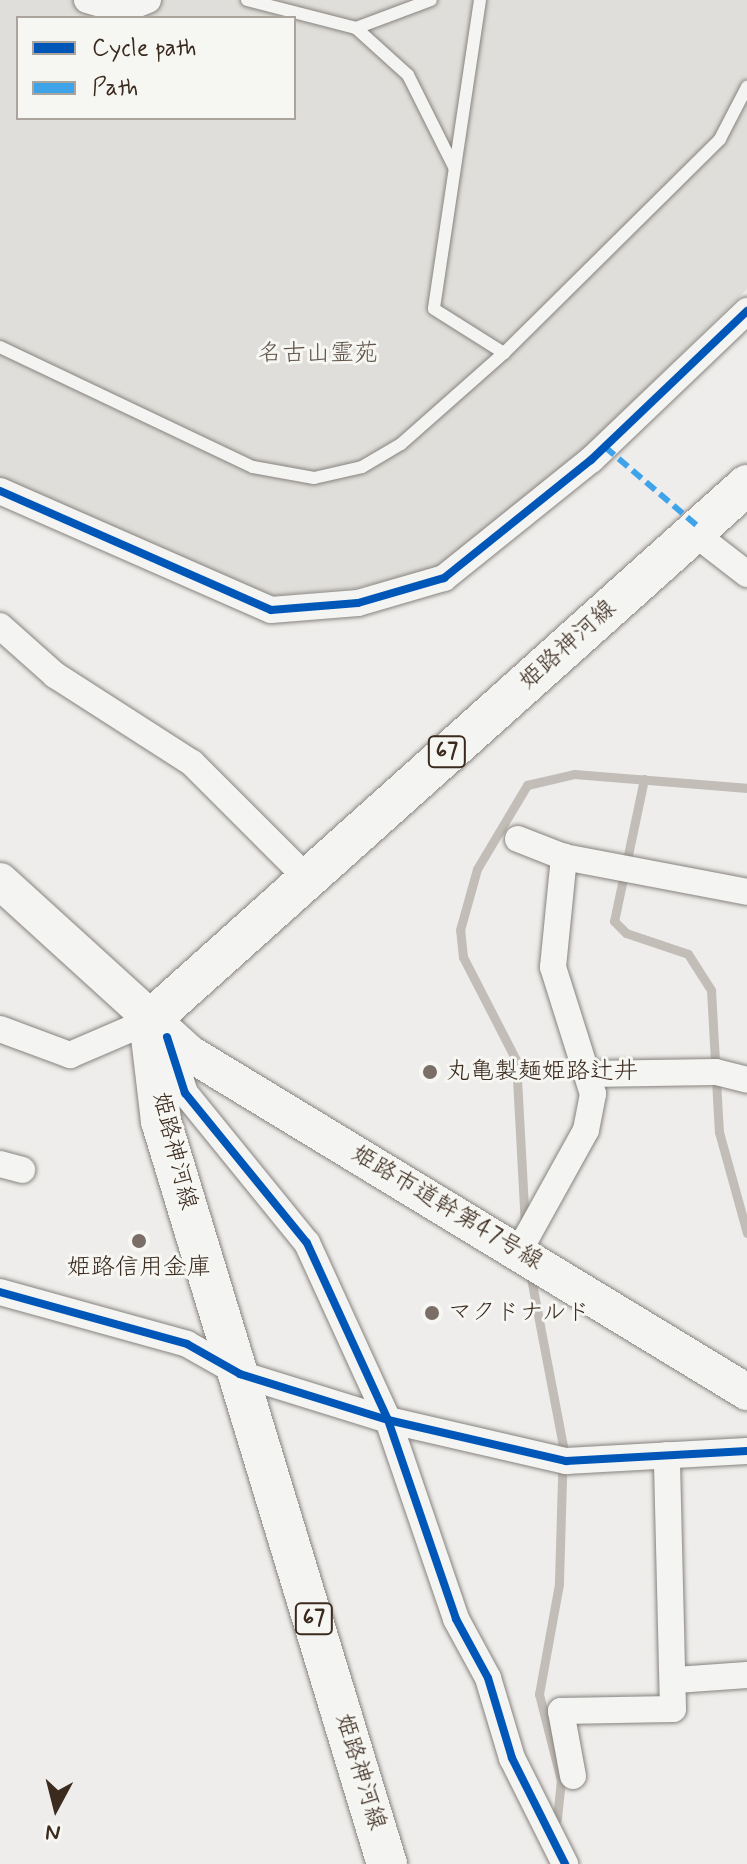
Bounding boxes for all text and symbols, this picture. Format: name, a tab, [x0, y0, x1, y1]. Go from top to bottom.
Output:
legend	[16, 16, 296, 120]
text: Cycle path	[92, 33, 197, 64]
text: Path	[92, 73, 138, 104]
park label: 名古山霊苑	[258, 340, 378, 368]
street label: 姫路神河線	[514, 594, 622, 696]
road number: 67	[427, 734, 467, 770]
place label: 丸亀製麺姫路辻井	[446, 1058, 638, 1086]
marker: 丸亀製麺姫路辻井	[421, 1063, 439, 1081]
street label: 姫路神河線	[146, 1089, 202, 1213]
street label: 姫路市道幹第47号線	[346, 1140, 548, 1276]
marker: 姫路信用金庫	[130, 1232, 148, 1250]
place label: 姫路信用金庫	[67, 1254, 211, 1282]
place label: マクドナルド	[448, 1299, 592, 1327]
marker: マクドナルド	[423, 1304, 441, 1322]
road number: 67	[294, 1601, 334, 1637]
street label: 姫路神河線	[329, 1710, 391, 1834]
north arrow	[16, 1768, 96, 1848]
text: N	[44, 1817, 62, 1847]

